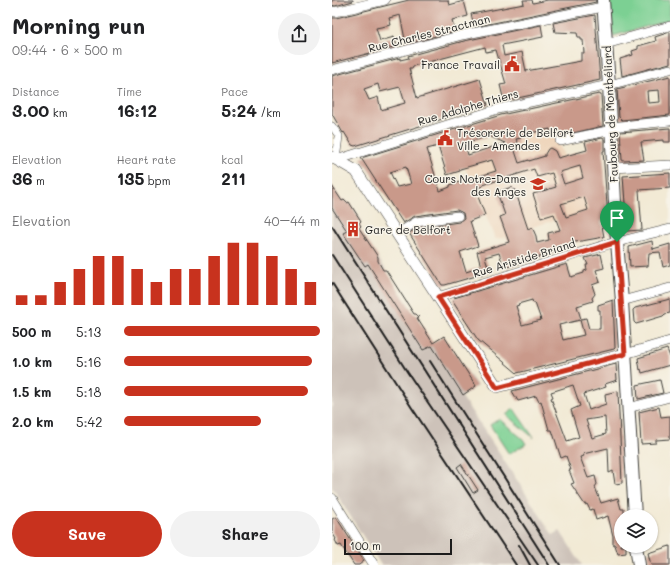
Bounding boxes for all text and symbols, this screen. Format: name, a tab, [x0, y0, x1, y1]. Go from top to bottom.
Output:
text: Morning run	[12, 11, 145, 40]
street label: Rue Charles Stractman	[367, 11, 491, 55]
button: share	[278, 13, 320, 55]
text: 09:44 · 6 × 500 m	[12, 41, 122, 58]
street label: Faubourg de Montbéliard	[599, 45, 621, 183]
public building icon: France Travail	[503, 55, 521, 73]
place label: France Travail	[421, 57, 500, 72]
text: Distance	[12, 84, 59, 99]
text: Time	[117, 84, 142, 99]
text: Pace	[221, 84, 248, 99]
street label: Rue Adolphe Thiers	[416, 85, 520, 129]
text: 3.00	[12, 99, 49, 121]
text: 16:12	[117, 99, 157, 121]
text: 5:24	[221, 99, 257, 121]
text: km	[49, 105, 67, 120]
text: /km	[257, 105, 281, 120]
place label: Trésorerie de Belfort Ville - Amendes	[457, 125, 574, 153]
public building icon: Trésorerie de Belfort Ville - Amendes	[436, 129, 454, 147]
text: Elevation	[12, 152, 61, 167]
text: Heart rate	[117, 152, 176, 167]
text: kcal	[221, 152, 243, 167]
text: 36	[12, 167, 33, 189]
text: 135	[117, 167, 144, 189]
text: 211	[221, 167, 246, 189]
place label: Cours Notre-Dame des Anges	[425, 171, 526, 199]
text: m	[33, 173, 45, 188]
text: bpm	[144, 173, 170, 188]
school or university icon: Cours Notre-Dame des Anges	[529, 175, 547, 193]
pin	[600, 201, 634, 242]
icon: arrive	[606, 207, 628, 229]
text: Elevation	[12, 212, 70, 229]
text: 40–44 m	[264, 212, 320, 229]
building icon: Gare de Belfort	[344, 220, 362, 238]
place label: Gare de Belfort	[365, 222, 451, 237]
street label: Rue Aristide Briand	[471, 235, 577, 281]
text: 500 m	[12, 323, 51, 340]
text: 5:13	[76, 323, 101, 340]
text: 1.0 km	[12, 353, 52, 370]
text: 5:16	[76, 353, 101, 370]
text: 1.5 km	[12, 383, 51, 400]
text: 5:18	[76, 383, 101, 400]
text: 2.0 km	[12, 413, 54, 430]
text: 5:42	[76, 413, 102, 430]
map controls	[614, 509, 658, 553]
button: layers	[614, 509, 658, 553]
button: Save	[12, 511, 162, 557]
button: Share	[170, 511, 320, 557]
scale bar	[344, 537, 452, 556]
text: 100 m	[350, 538, 381, 553]

